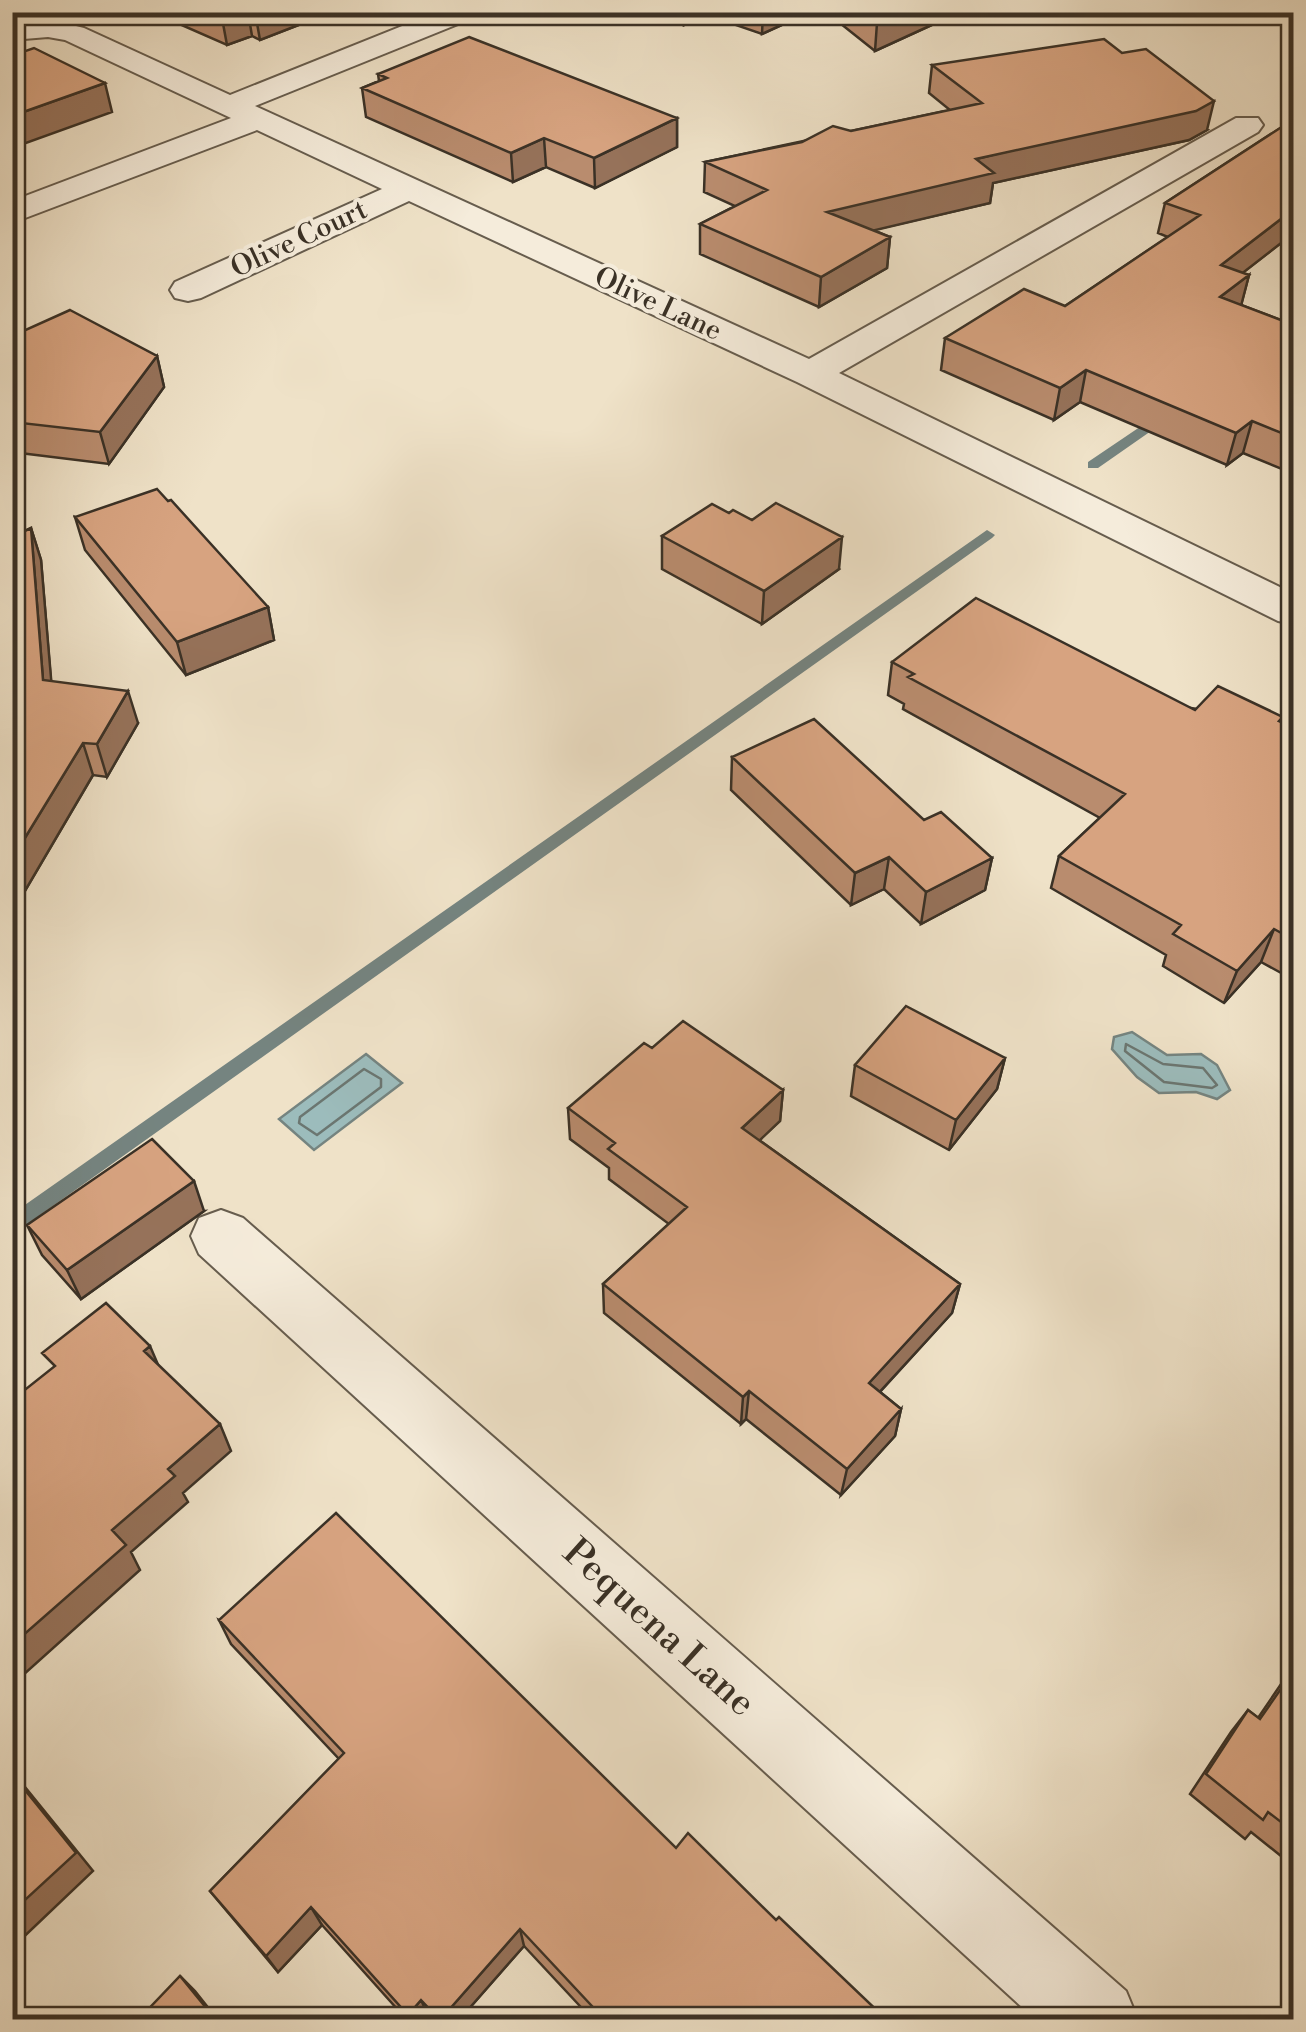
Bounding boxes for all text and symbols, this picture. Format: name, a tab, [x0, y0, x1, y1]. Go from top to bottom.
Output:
street label: Olive Court	[225, 192, 373, 286]
street label: Olive Lane	[589, 259, 727, 349]
street label: Pequena Lane	[553, 1529, 765, 1727]

